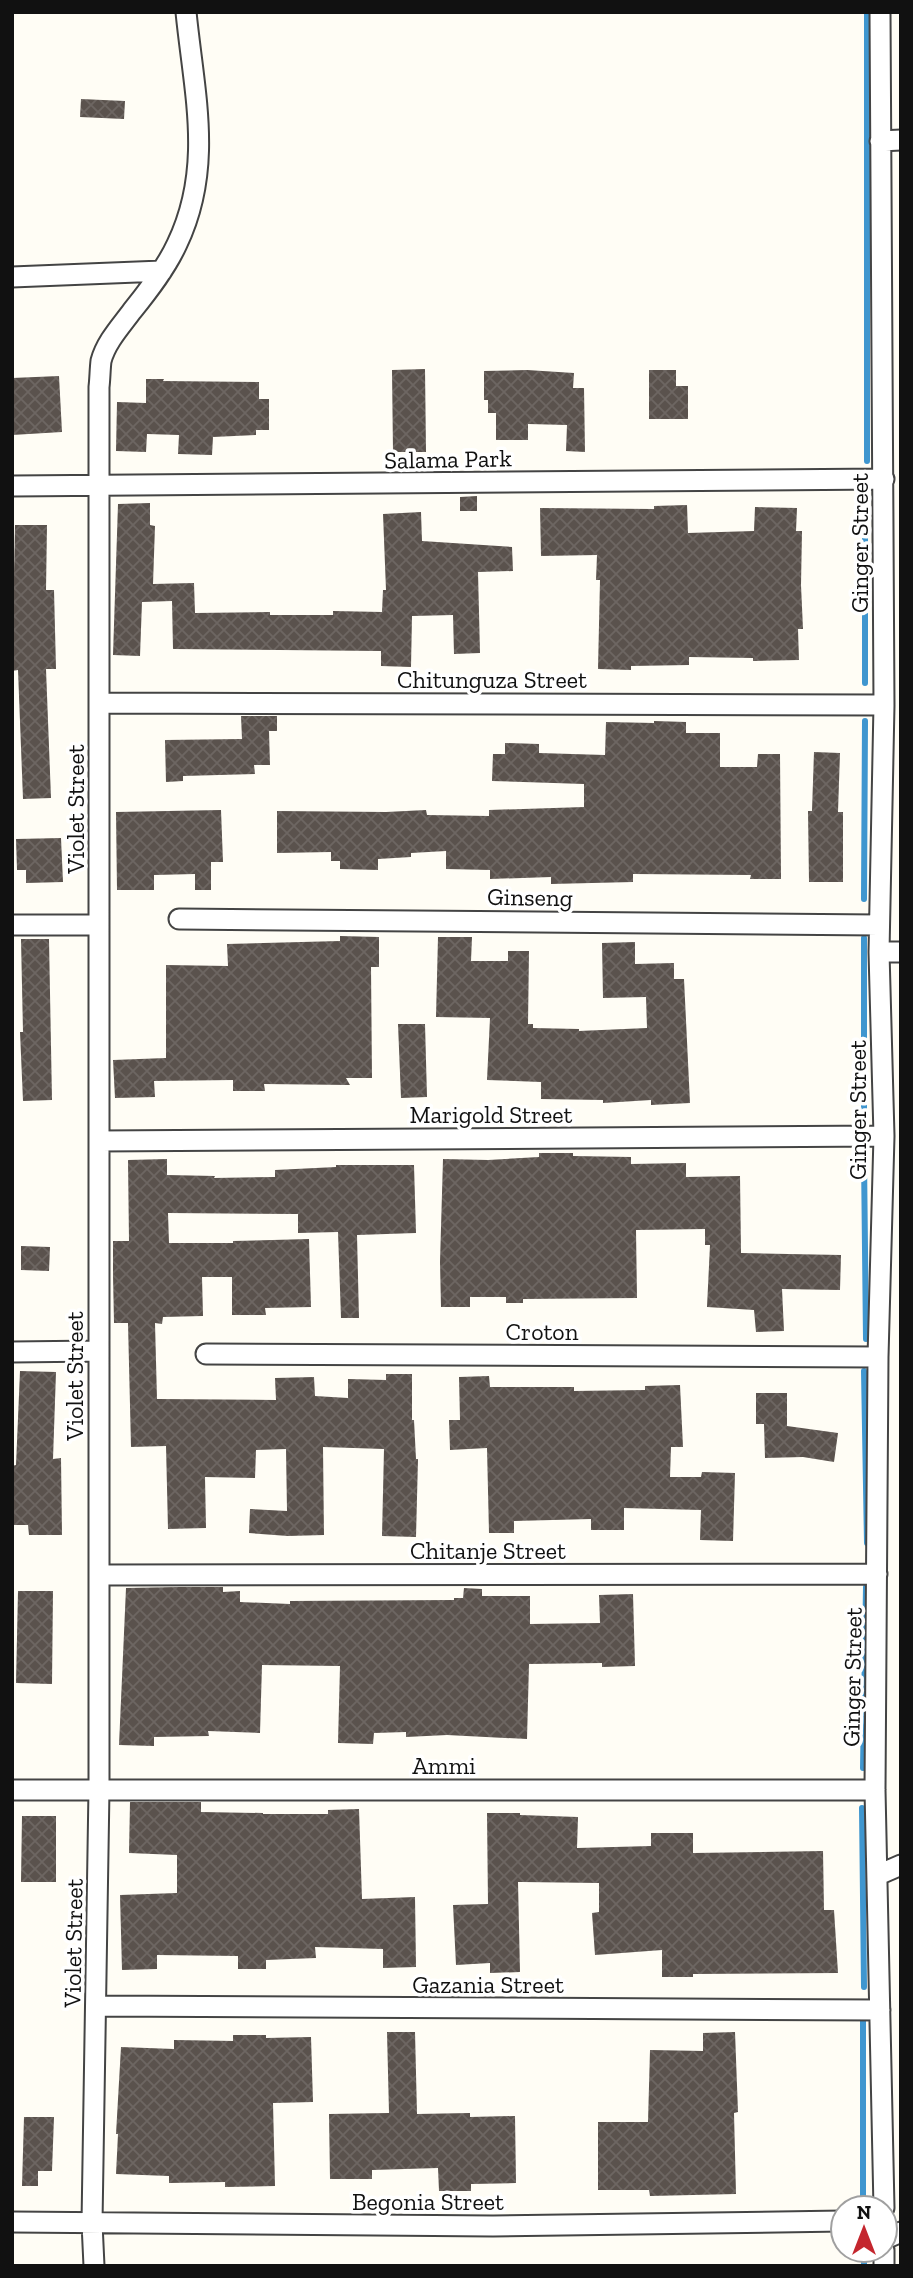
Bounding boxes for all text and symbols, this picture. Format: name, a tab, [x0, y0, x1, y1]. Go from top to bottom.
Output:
street label: Salama Park	[384, 443, 513, 475]
street label: Ginger Street	[845, 473, 874, 613]
street label: Chitunguza Street	[397, 665, 587, 694]
street label: Violet Street	[61, 744, 90, 875]
street label: Ginseng	[487, 882, 573, 912]
street label: Ginger Street	[843, 1040, 872, 1180]
street label: Marigold Street	[409, 1100, 573, 1129]
street label: Violet Street	[60, 1311, 89, 1442]
street label: Croton	[506, 1317, 579, 1346]
street label: Chitanje Street	[410, 1536, 566, 1565]
street label: Ginger Street	[836, 1607, 868, 1747]
street label: Ammi	[412, 1751, 476, 1780]
street label: Violet Street	[57, 1878, 89, 2009]
street label: Gazania Street	[412, 1970, 564, 1999]
street label: Begonia Street	[352, 2187, 504, 2216]
north arrow	[829, 2194, 899, 2264]
text: N	[857, 2201, 871, 2224]

